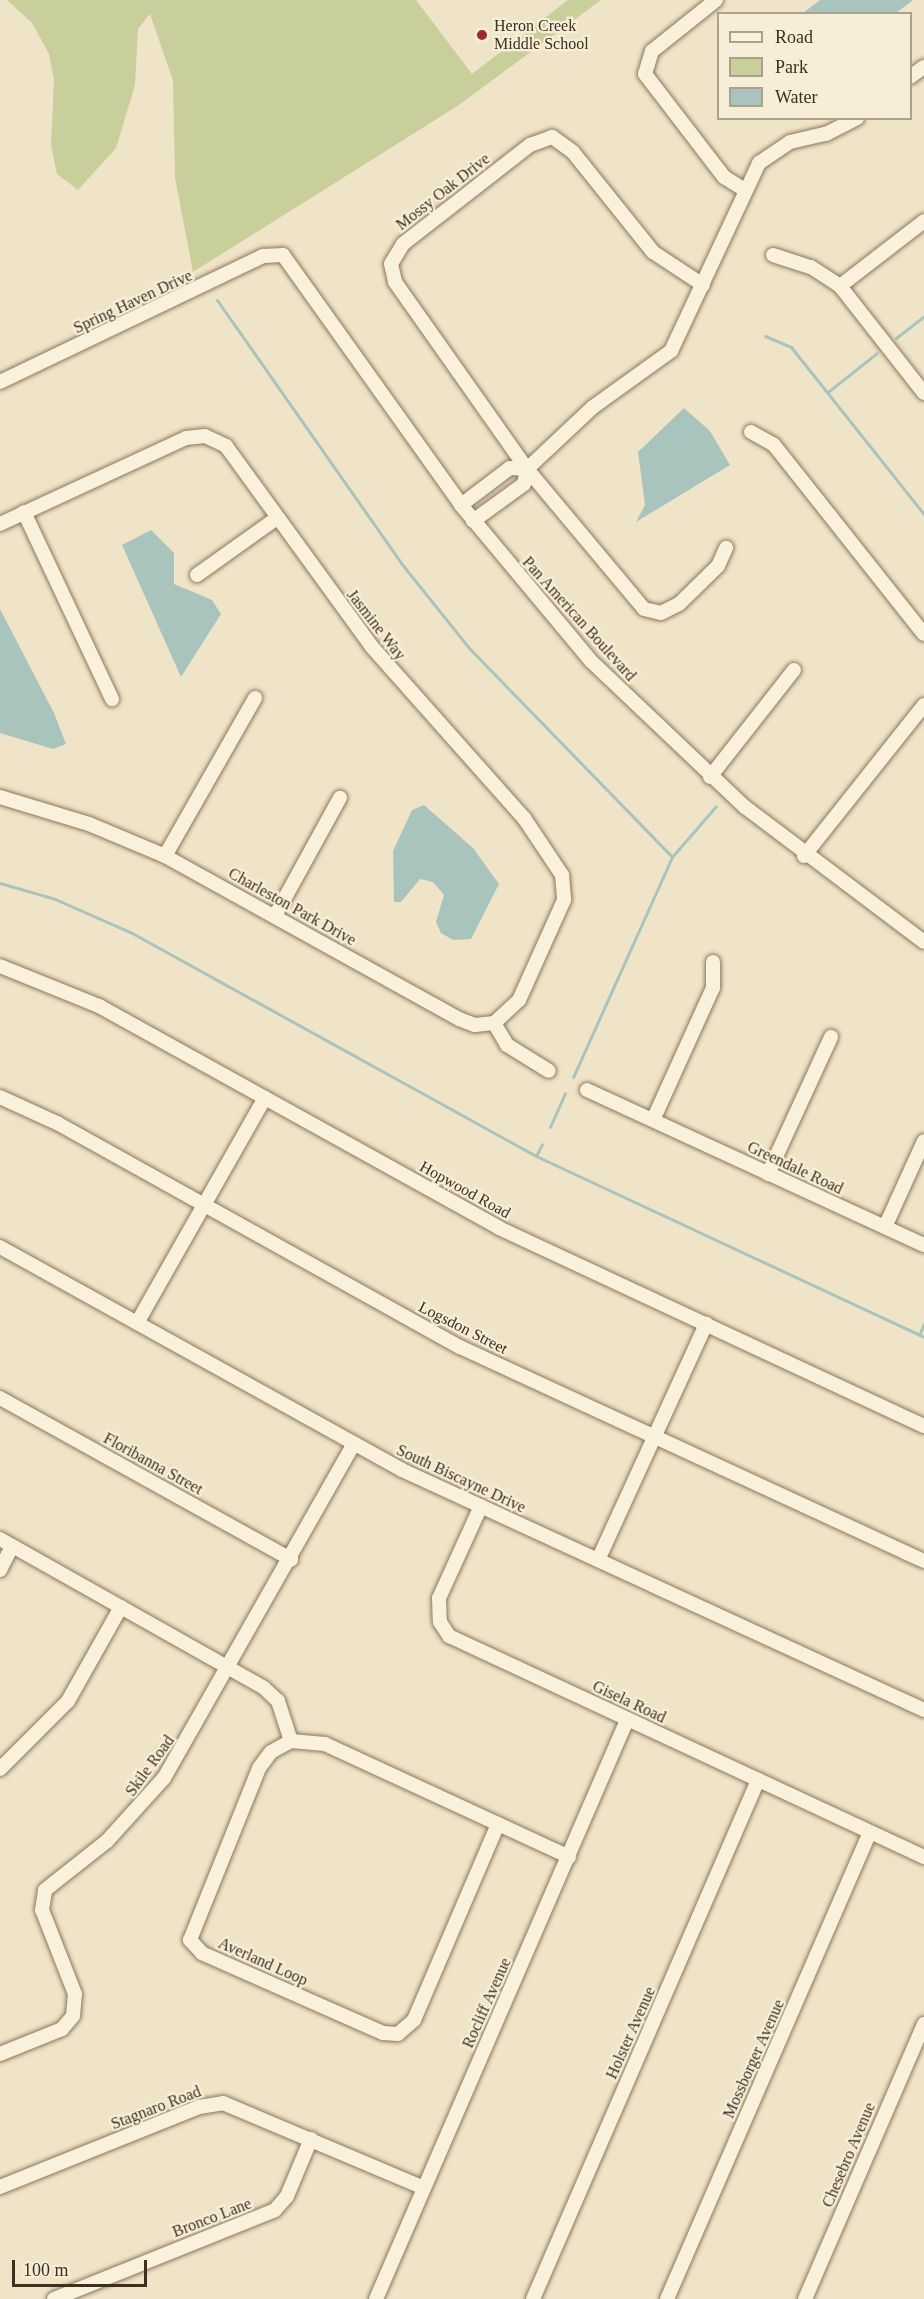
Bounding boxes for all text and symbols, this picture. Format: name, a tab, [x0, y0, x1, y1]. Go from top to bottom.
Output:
legend	[717, 12, 912, 120]
place label: Heron Creek Middle School	[494, 16, 589, 54]
text: Road	[775, 27, 813, 47]
marker: Heron Creek Middle School	[475, 28, 489, 42]
text: Park	[775, 57, 808, 77]
text: Water	[775, 87, 818, 107]
street label: Mossy Oak Drive	[392, 149, 494, 235]
street label: Spring Haven Drive	[71, 266, 195, 338]
street label: Pan American Boulevard	[518, 552, 640, 686]
street label: Jasmine Way	[342, 586, 410, 664]
street label: Charleston Park Drive	[225, 864, 359, 950]
street label: Greendale Road	[744, 1137, 846, 1199]
street label: Hopwood Road	[416, 1157, 514, 1223]
street label: Logsdon Street	[415, 1297, 511, 1359]
street label: Floribanna Street	[100, 1429, 206, 1499]
street label: South Biscayne Drive	[393, 1441, 529, 1517]
street label: Gisela Road	[589, 1677, 669, 1727]
street label: Skile Road	[121, 1732, 179, 1800]
street label: Averland Loop	[215, 1934, 311, 1990]
street label: Rocliff Avenue	[458, 1955, 516, 2051]
street label: Holster Avenue	[602, 1984, 660, 2082]
street label: Mossborger Avenue	[719, 1996, 789, 2122]
street label: Stagnaro Road	[108, 2082, 204, 2134]
street label: Chesebro Avenue	[818, 2099, 880, 2211]
street label: Bronco Lane	[170, 2194, 254, 2242]
scale bar	[15, 2248, 150, 2286]
text: 100 m	[23, 2260, 69, 2280]

